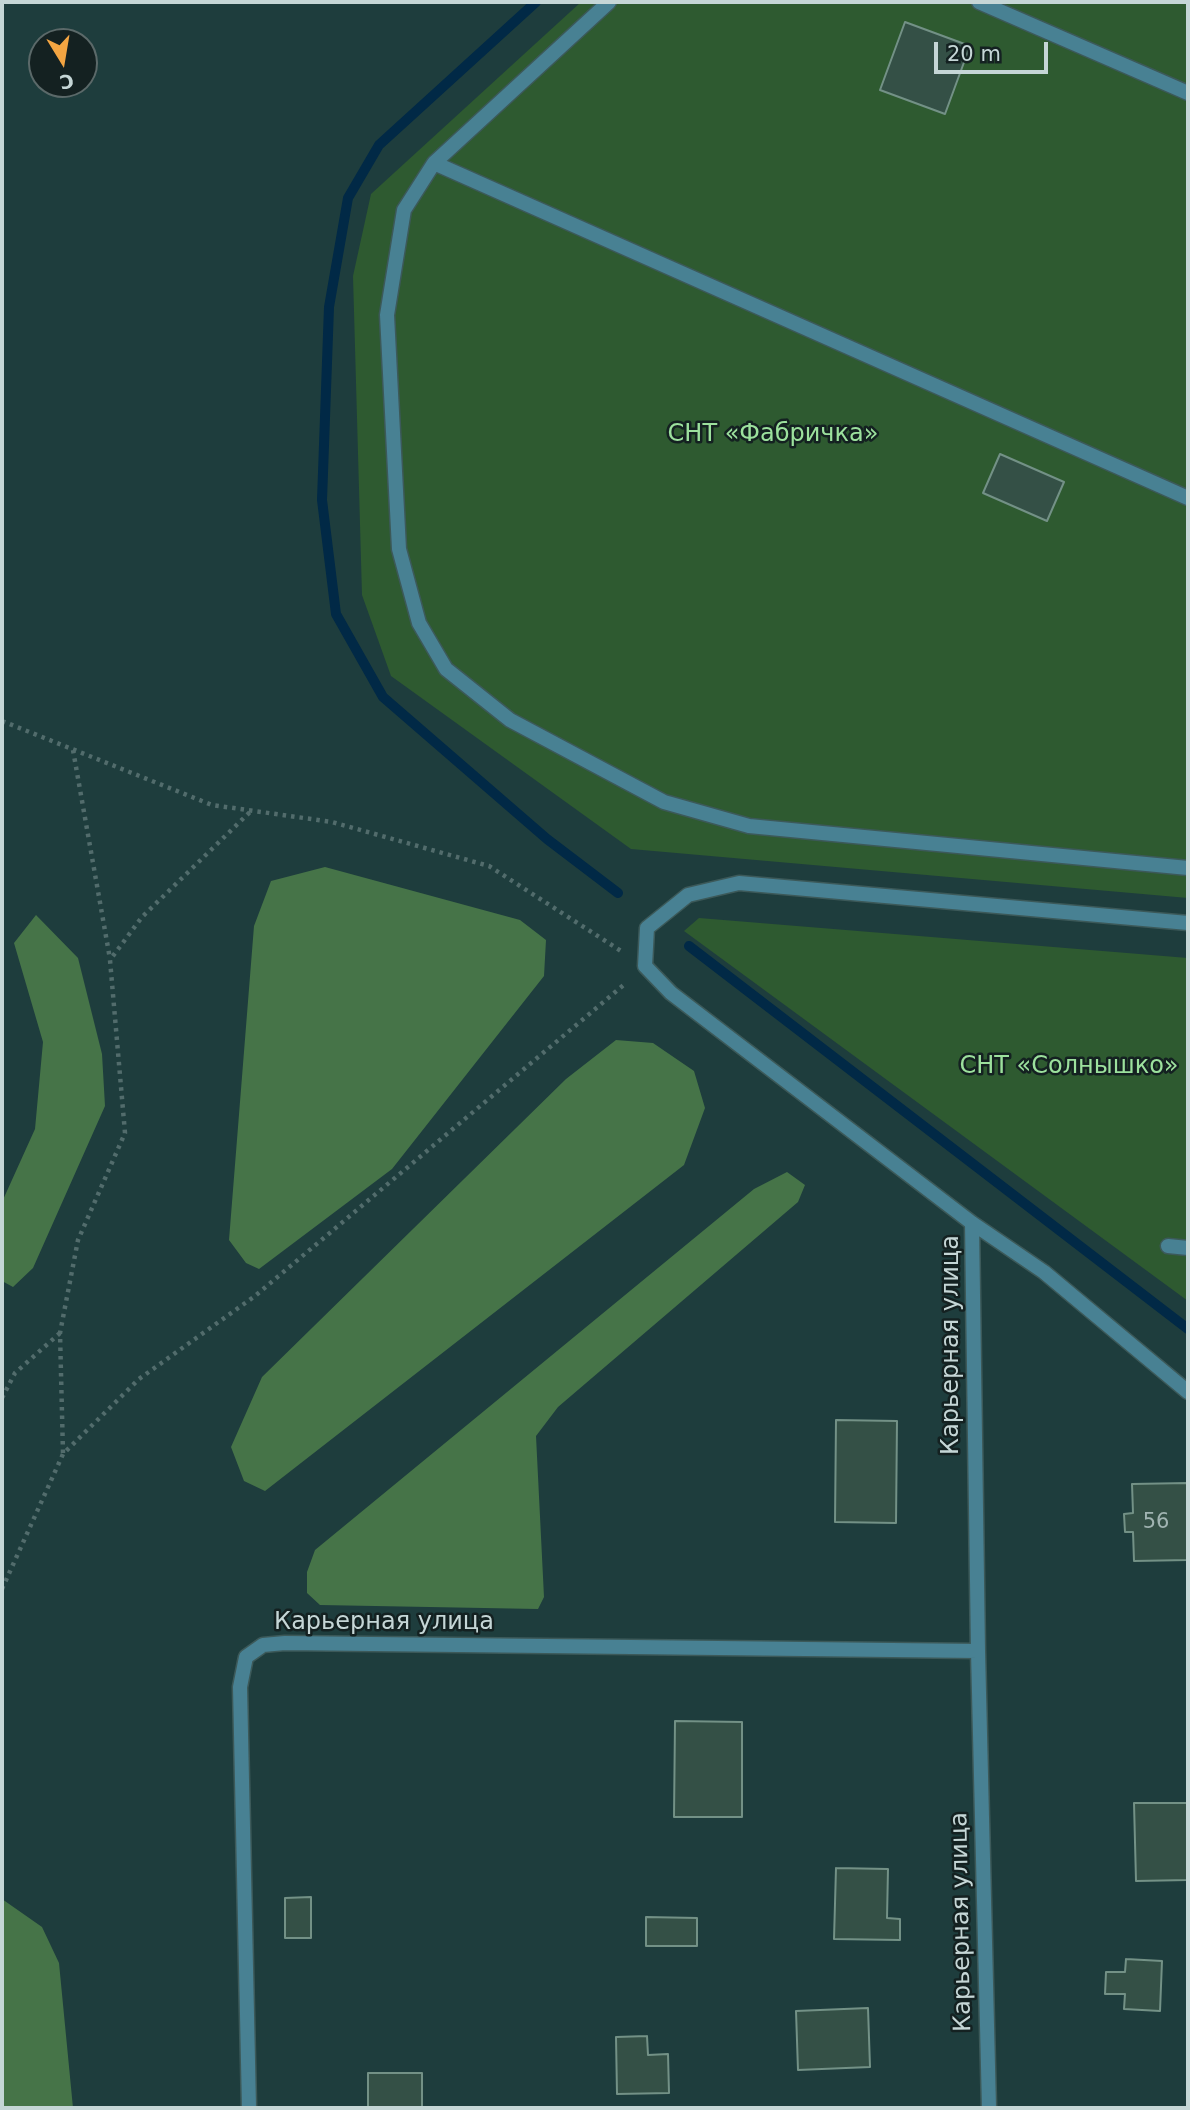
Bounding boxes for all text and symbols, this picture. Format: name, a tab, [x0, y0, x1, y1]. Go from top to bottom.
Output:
north arrow	[28, 28, 98, 98]
scale bar	[938, 28, 1052, 72]
text: 20 m	[947, 42, 1001, 66]
text: С	[58, 70, 76, 94]
park label: СНТ «Фабричка»	[668, 421, 878, 449]
park label: СНТ «Солнышко»	[959, 1053, 1179, 1081]
street label: Карьерная улица	[938, 1235, 966, 1455]
house number: 56	[1143, 1510, 1169, 1536]
street label: Карьерная улица	[274, 1609, 494, 1637]
street label: Карьерная улица	[946, 1812, 978, 2032]

